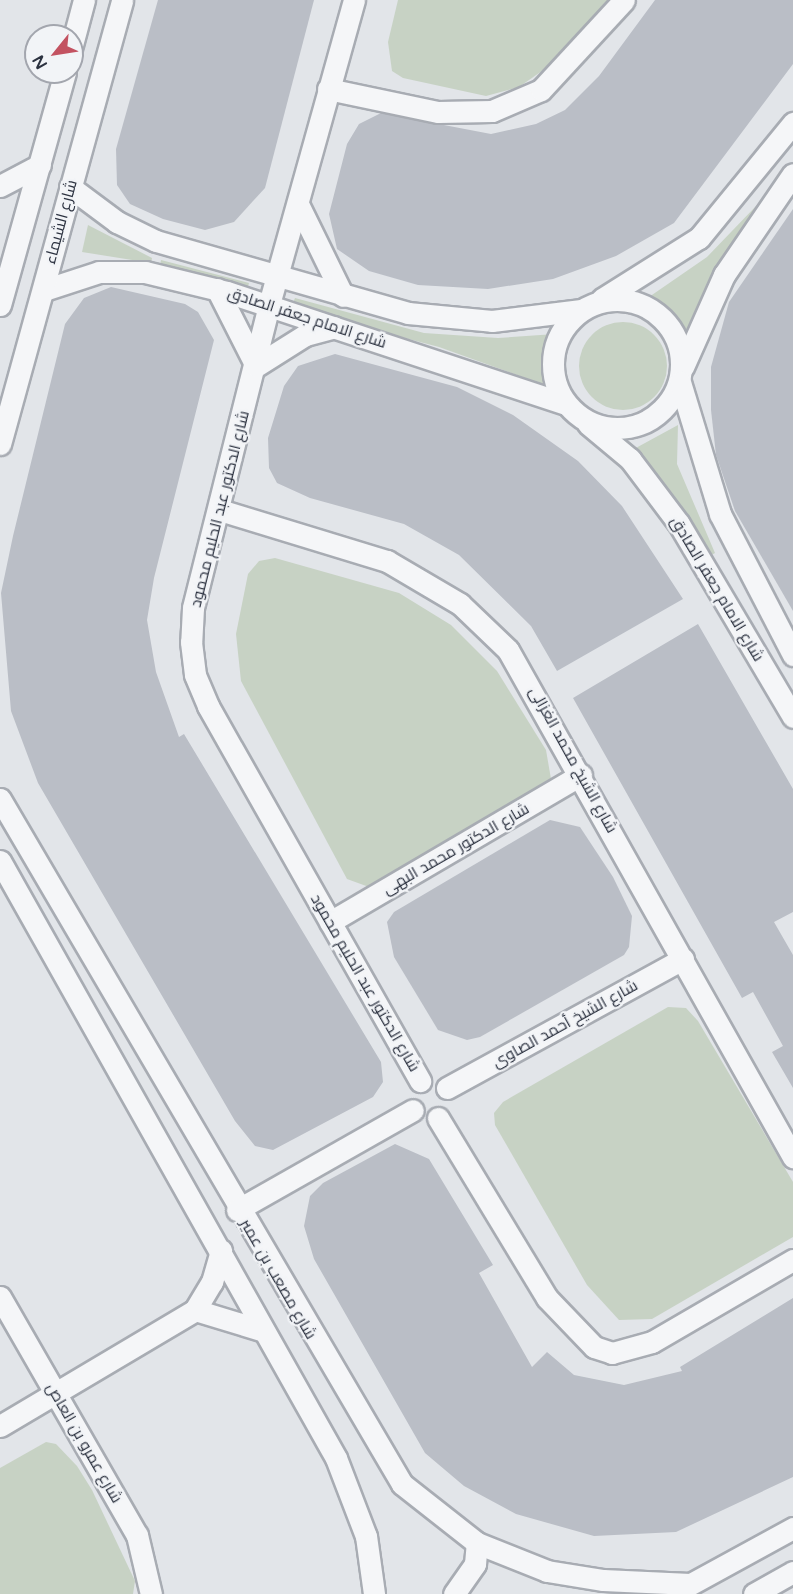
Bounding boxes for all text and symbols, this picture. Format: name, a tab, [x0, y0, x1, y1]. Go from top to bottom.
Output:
north arrow	[24, 24, 84, 84]
text: N	[28, 51, 52, 73]
street label: شارع الشيماء	[41, 178, 81, 266]
street label: شارع الامام جعفر الصادق	[225, 283, 389, 353]
street label: شارع الدكتور عبد الحليم محمود	[186, 409, 254, 609]
street label: شارع الامام جعفر الصادق	[666, 513, 768, 665]
street label: شارع الشيخ محمد الغزالى	[525, 684, 621, 836]
street label: شارع الدكتور محمد البهى	[379, 799, 533, 899]
street label: شارع الدكتور عبد الحليم محمود	[306, 891, 424, 1075]
street label: شارع الشيخ أحمد الصاوى	[489, 976, 641, 1072]
street label: شارع مصعب بن عمير	[236, 1215, 320, 1343]
street label: شارع عمرو بن العاص	[42, 1380, 126, 1506]

